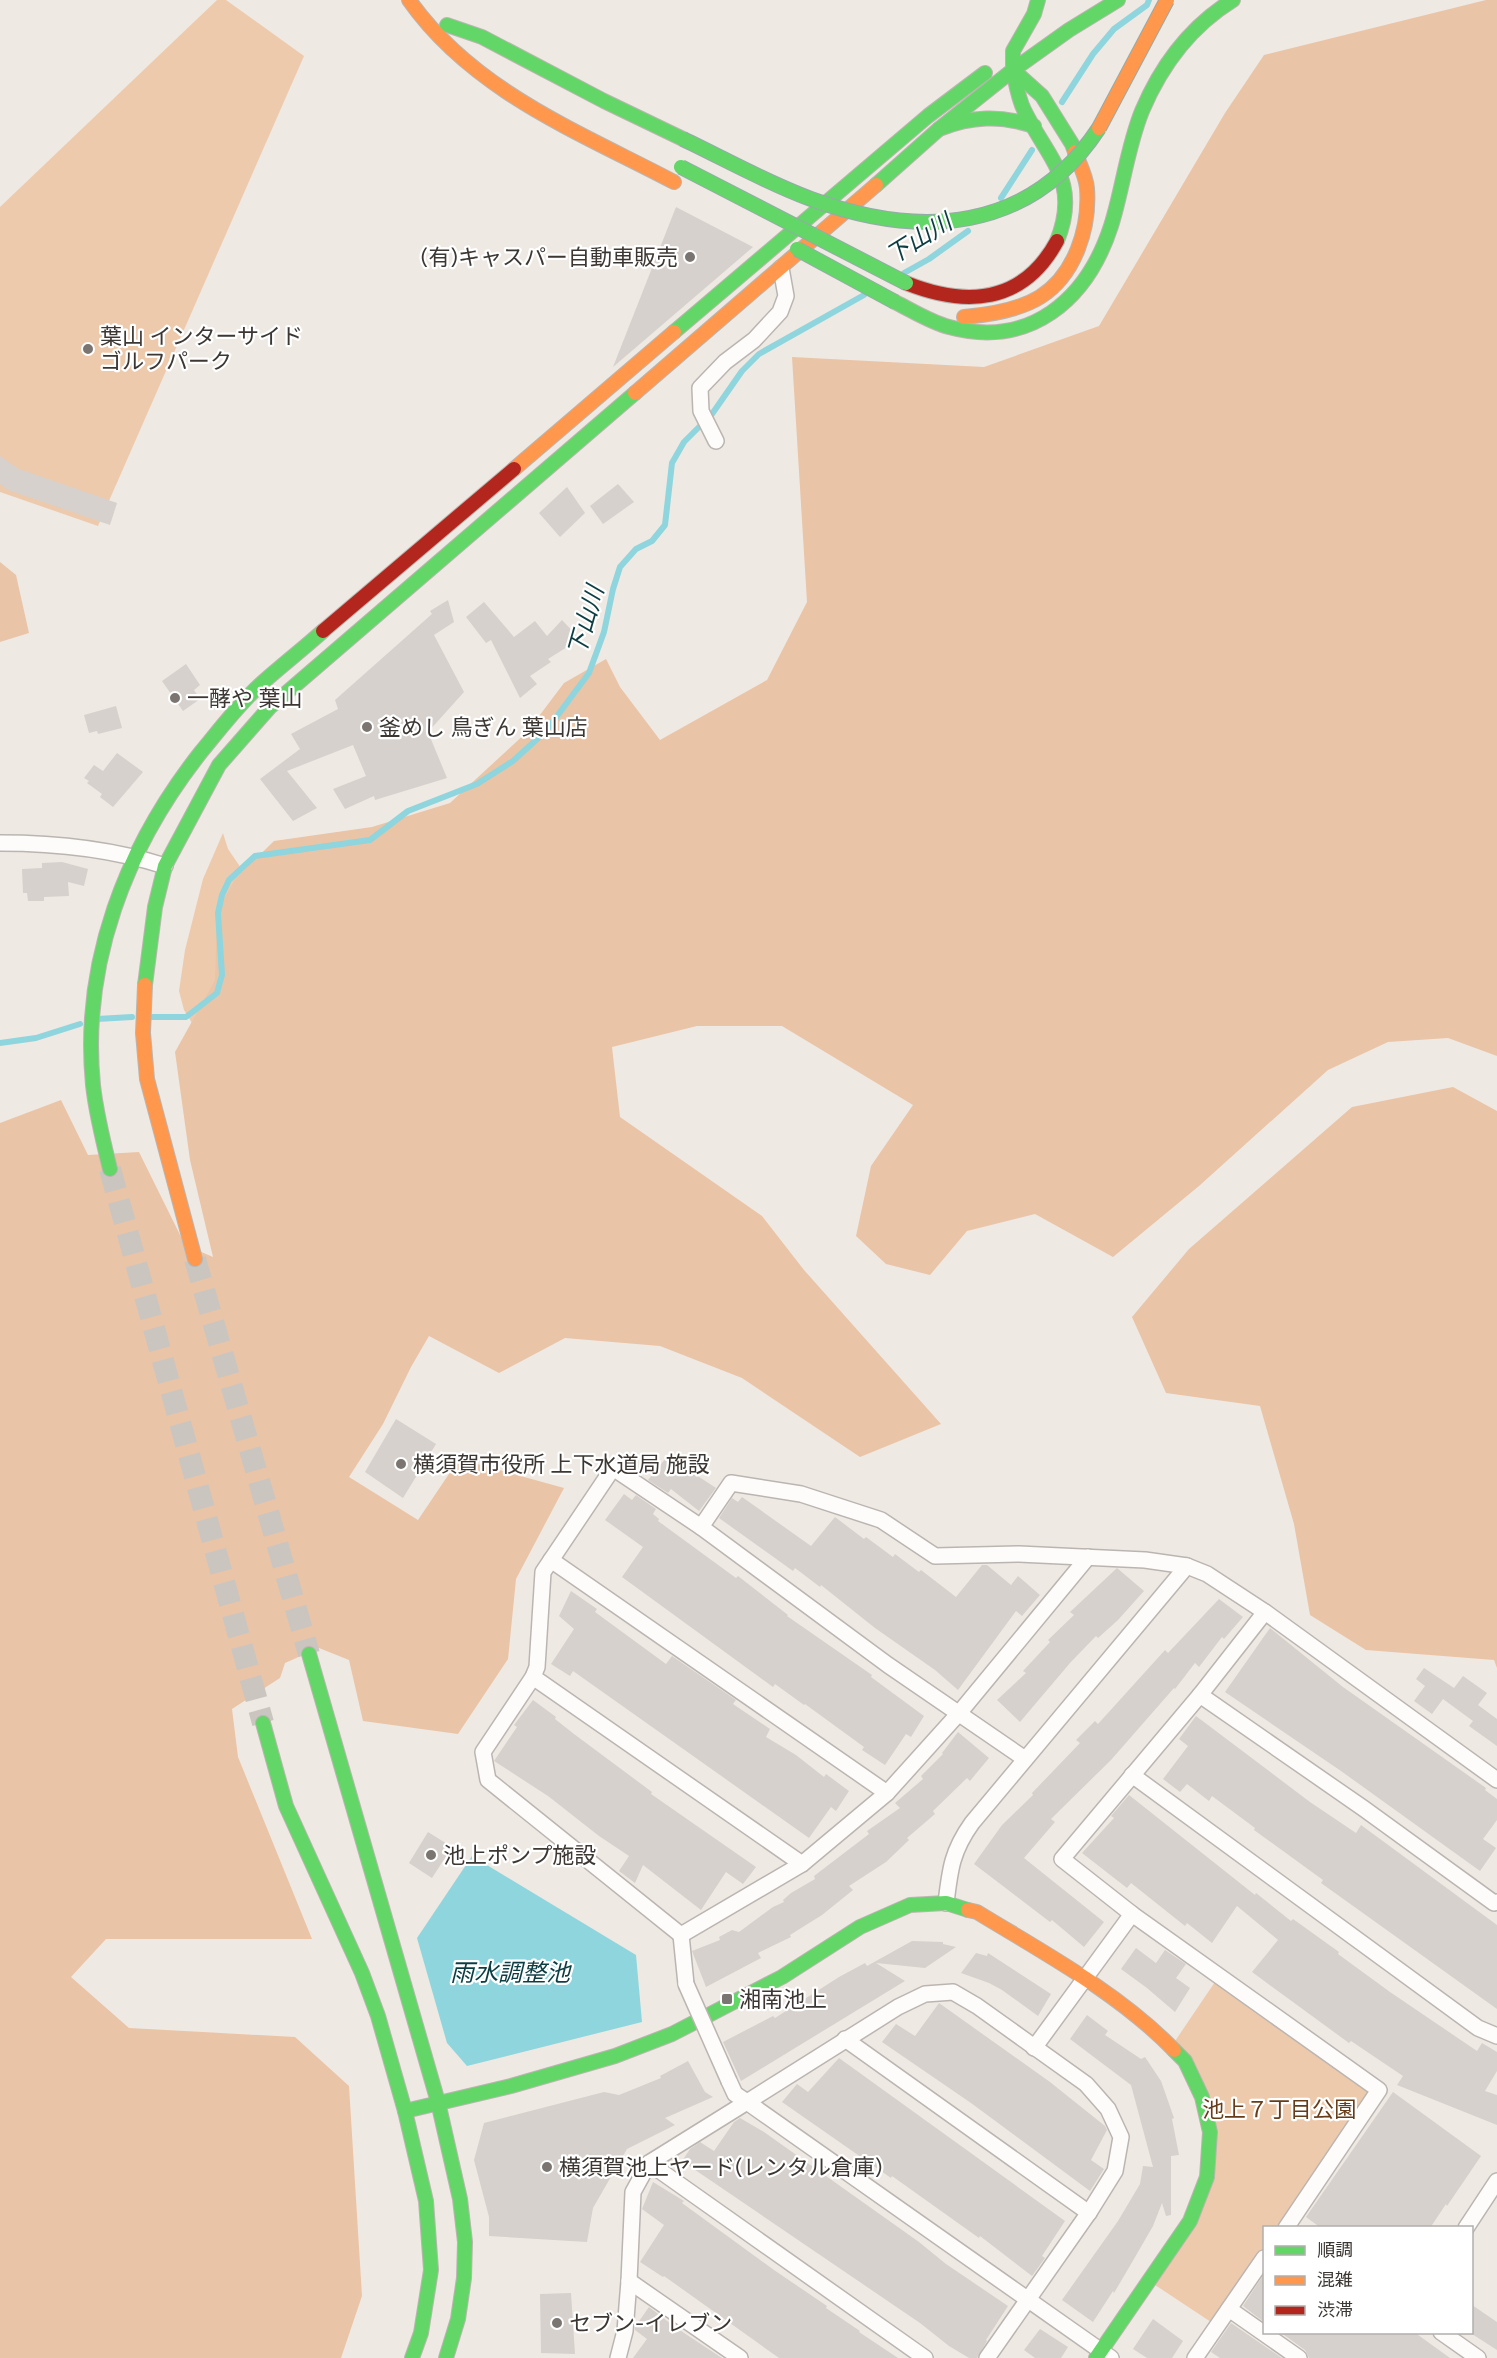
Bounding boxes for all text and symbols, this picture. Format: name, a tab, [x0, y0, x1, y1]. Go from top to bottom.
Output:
water label: 下山川	[881, 206, 959, 270]
place label: (有)キャスパー自動車販売	[421, 244, 678, 271]
marker: (有)キャスパー自動車販売	[683, 250, 697, 264]
place label: 葉山 インターサイド ゴルフパーク	[100, 323, 303, 375]
marker: 葉山 インターサイド ゴルフパーク	[81, 342, 95, 356]
water label: 下山川	[562, 579, 610, 659]
place label: 一酵や 葉山	[187, 685, 302, 712]
marker: 一酵や 葉山	[168, 691, 182, 705]
place label: 釜めし 鳥ぎん 葉山店	[379, 714, 588, 741]
marker: 釜めし 鳥ぎん 葉山店	[360, 720, 374, 734]
place label: 横須賀市役所 上下水道局 施設	[413, 1451, 710, 1478]
marker: 横須賀市役所 上下水道局 施設	[394, 1457, 408, 1471]
place label: 池上ポンプ施設	[443, 1842, 596, 1869]
marker: 池上ポンプ施設	[424, 1848, 438, 1862]
water label: 雨水調整池	[450, 1958, 572, 1987]
place label: 湘南池上	[739, 1986, 827, 2013]
marker: 湘南池上	[720, 1992, 734, 2006]
park label: 池上７丁目公園	[1202, 2096, 1356, 2123]
place label: 横須賀池上ヤード(レンタル倉庫)	[559, 2154, 883, 2181]
marker: 横須賀池上ヤード(レンタル倉庫)	[540, 2160, 554, 2174]
legend	[1263, 2226, 1473, 2334]
text: 順調	[1317, 2239, 1353, 2261]
text: 混雑	[1317, 2269, 1353, 2291]
text: 渋滞	[1317, 2299, 1353, 2321]
place label: セブン-イレブン	[569, 2310, 732, 2337]
marker: セブン-イレブン	[550, 2316, 564, 2330]

